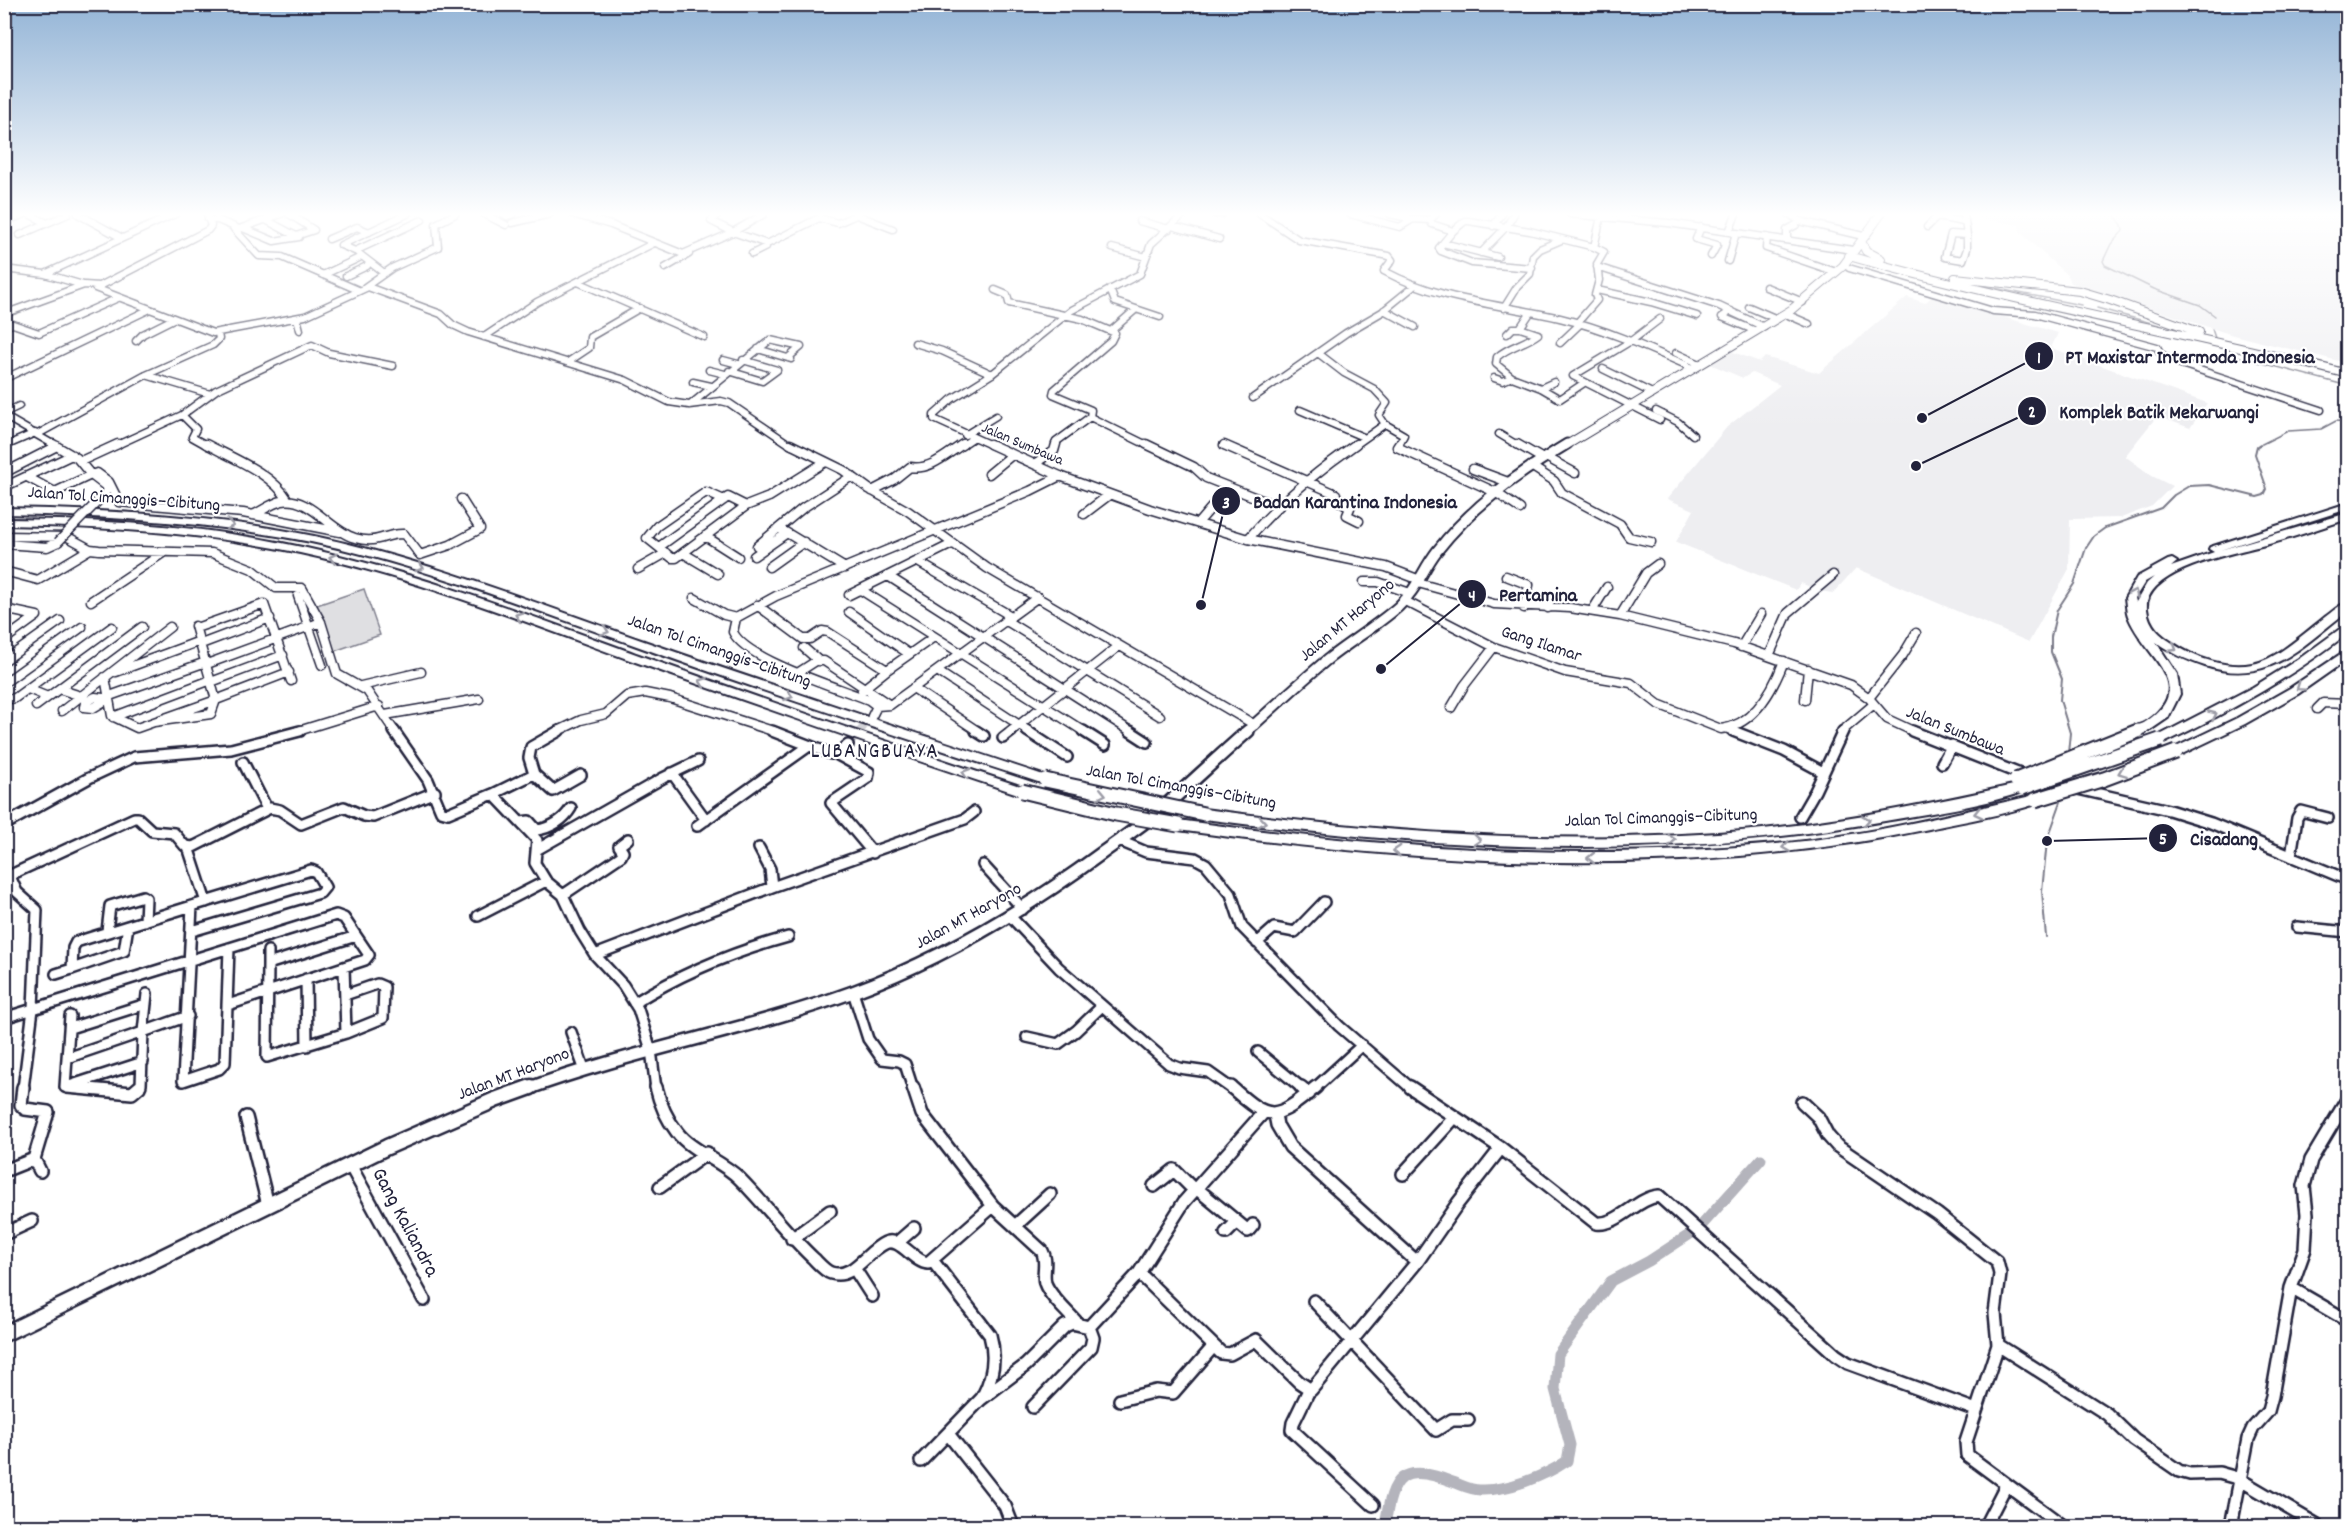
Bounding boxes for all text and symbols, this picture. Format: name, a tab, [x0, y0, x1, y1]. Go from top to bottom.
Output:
callout: PT Maxistar Intermoda Indonesia	[2024, 337, 2327, 375]
text: PT Maxistar Intermoda Indonesia	[2065, 345, 2315, 373]
text: 1	[2037, 347, 2041, 372]
callout: Komplek Batik Mekarwangi	[2017, 392, 2270, 430]
text: Komplek Batik Mekarwangi	[2059, 400, 2259, 428]
text: 2	[2028, 401, 2036, 426]
street label: Jalan Sumbawa	[978, 418, 1067, 473]
street label: Jalan Tol Cimanggis–Cibitung	[27, 481, 221, 519]
callout: Badan Karantina Indonesia	[1211, 482, 1468, 520]
text: Badan Karantina Indonesia	[1253, 490, 1457, 518]
text: 3	[1222, 492, 1230, 517]
one-way arrow	[226, 519, 235, 531]
one-way arrow	[328, 553, 338, 566]
one-way arrow	[414, 560, 425, 572]
street label: Jalan MT Haryono	[1295, 573, 1401, 669]
callout: Pertamina	[1457, 575, 1589, 613]
text: Pertamina	[1499, 583, 1578, 611]
text: 4	[1468, 585, 1476, 610]
one-way arrow	[2127, 588, 2139, 599]
street label: Jalan Tol Cimanggis–Cibitung	[624, 609, 814, 695]
one-way arrow	[514, 610, 525, 623]
street label: Gang Ilamar	[1497, 620, 1585, 670]
one-way arrow	[599, 623, 610, 636]
one-way arrow	[2167, 641, 2177, 653]
one-way arrow	[698, 676, 709, 689]
one-way arrow	[2296, 680, 2307, 691]
one-way arrow	[783, 688, 794, 701]
street label: Jalan Sumbawa	[1902, 701, 2009, 763]
one-way arrow	[2207, 711, 2218, 723]
district label: LUBANGBUAYA	[811, 738, 939, 768]
street label: Jalan Tol Cimanggis–Cibitung	[1084, 759, 1278, 817]
one-way arrow	[2117, 765, 2128, 778]
one-way arrow	[961, 768, 972, 780]
one-way arrow	[1096, 786, 1106, 799]
street label: Jalan Tol Cimanggis–Cibitung	[1564, 803, 1758, 835]
one-way arrow	[1973, 806, 1983, 819]
one-way arrow	[1860, 814, 1870, 827]
one-way arrow	[1257, 815, 1266, 827]
callout: Cisadang	[2148, 819, 2270, 857]
text: Cisadang	[2190, 827, 2258, 855]
text: 5	[2159, 828, 2167, 853]
one-way arrow	[1472, 833, 1481, 846]
one-way arrow	[1667, 834, 1676, 847]
one-way arrow	[1781, 841, 1791, 853]
one-way arrow	[1392, 844, 1401, 857]
one-way arrow	[1587, 852, 1596, 864]
street label: Jalan MT Haryono	[911, 877, 1027, 957]
street label: Jalan MT Haryono	[454, 1042, 574, 1108]
street label: Gang Kaliandra	[363, 1163, 446, 1284]

